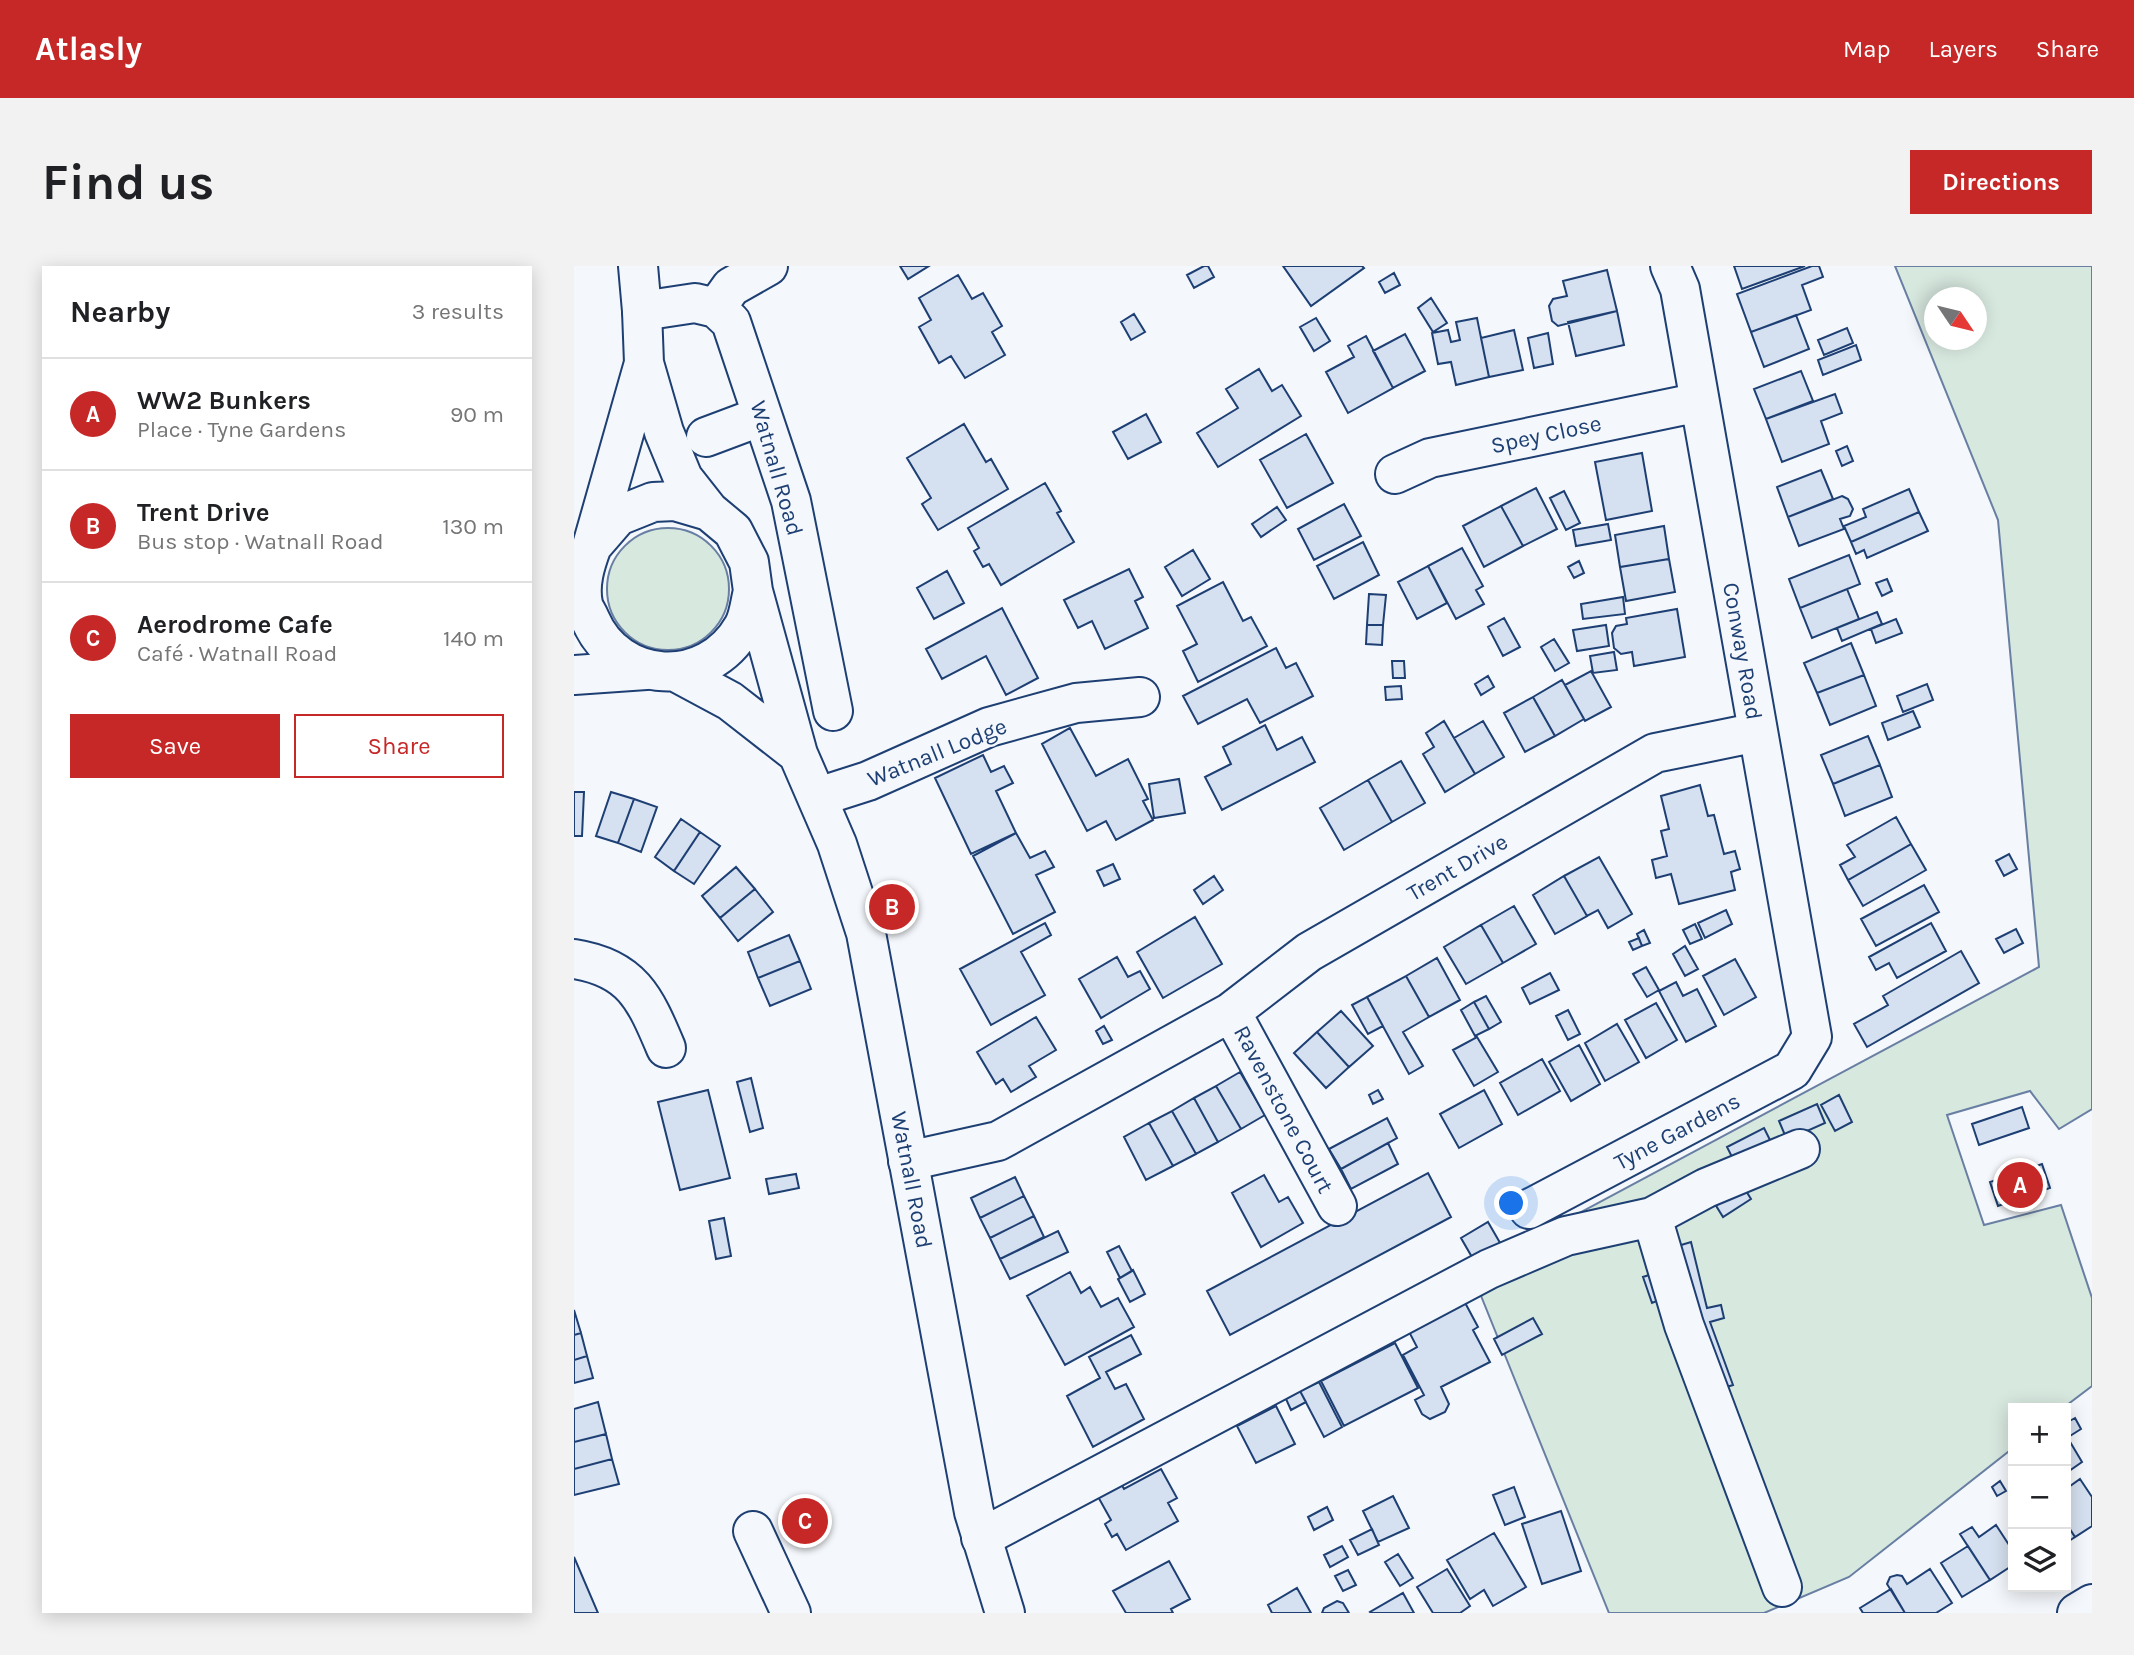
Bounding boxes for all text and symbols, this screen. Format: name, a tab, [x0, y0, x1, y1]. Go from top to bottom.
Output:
text: Atlasly	[35, 30, 142, 68]
text: Map	[1843, 35, 1891, 63]
text: Layers	[1929, 35, 1998, 63]
text: Share	[2036, 35, 2099, 63]
button: Directions	[1910, 150, 2092, 214]
text: Find us	[42, 154, 214, 211]
north arrow	[1924, 287, 1987, 350]
text: Nearby	[70, 294, 170, 330]
text: 3 results	[412, 298, 504, 325]
text: WW2 Bunkers	[137, 385, 311, 416]
street label: Watnall Road	[744, 398, 809, 539]
text: A	[86, 401, 100, 428]
text: 90 m	[450, 401, 504, 428]
street label: Spey Close	[1488, 410, 1604, 459]
text: Place · Tyne Gardens	[137, 416, 346, 443]
text: Trent Drive	[137, 497, 270, 528]
text: B	[86, 513, 100, 540]
text: 130 m	[442, 513, 504, 540]
text: Bus stop · Watnall Road	[137, 528, 384, 555]
street label: Conway Road	[1717, 580, 1768, 722]
text: Aerodrome Cafe	[137, 609, 333, 640]
text: C	[86, 625, 100, 652]
text: 140 m	[443, 625, 504, 652]
text: Café · Watnall Road	[137, 640, 337, 667]
street label: Watnall Lodge	[864, 712, 1011, 793]
button: Save	[70, 714, 280, 778]
button: Share	[294, 714, 504, 778]
street label: Trent Drive	[1402, 828, 1512, 907]
pin: B	[869, 881, 915, 933]
street label: Ravenstone Court	[1228, 1021, 1339, 1198]
street label: Tyne Gardens	[1610, 1087, 1745, 1176]
street label: Watnall Road	[885, 1109, 938, 1251]
pin: A	[1997, 1159, 2043, 1211]
your location	[1494, 1186, 1528, 1220]
map controls	[2008, 1403, 2071, 1592]
button: +	[2008, 1403, 2071, 1466]
button: −	[2008, 1466, 2071, 1529]
pin: C	[782, 1495, 828, 1547]
button: layers	[2008, 1529, 2071, 1592]

